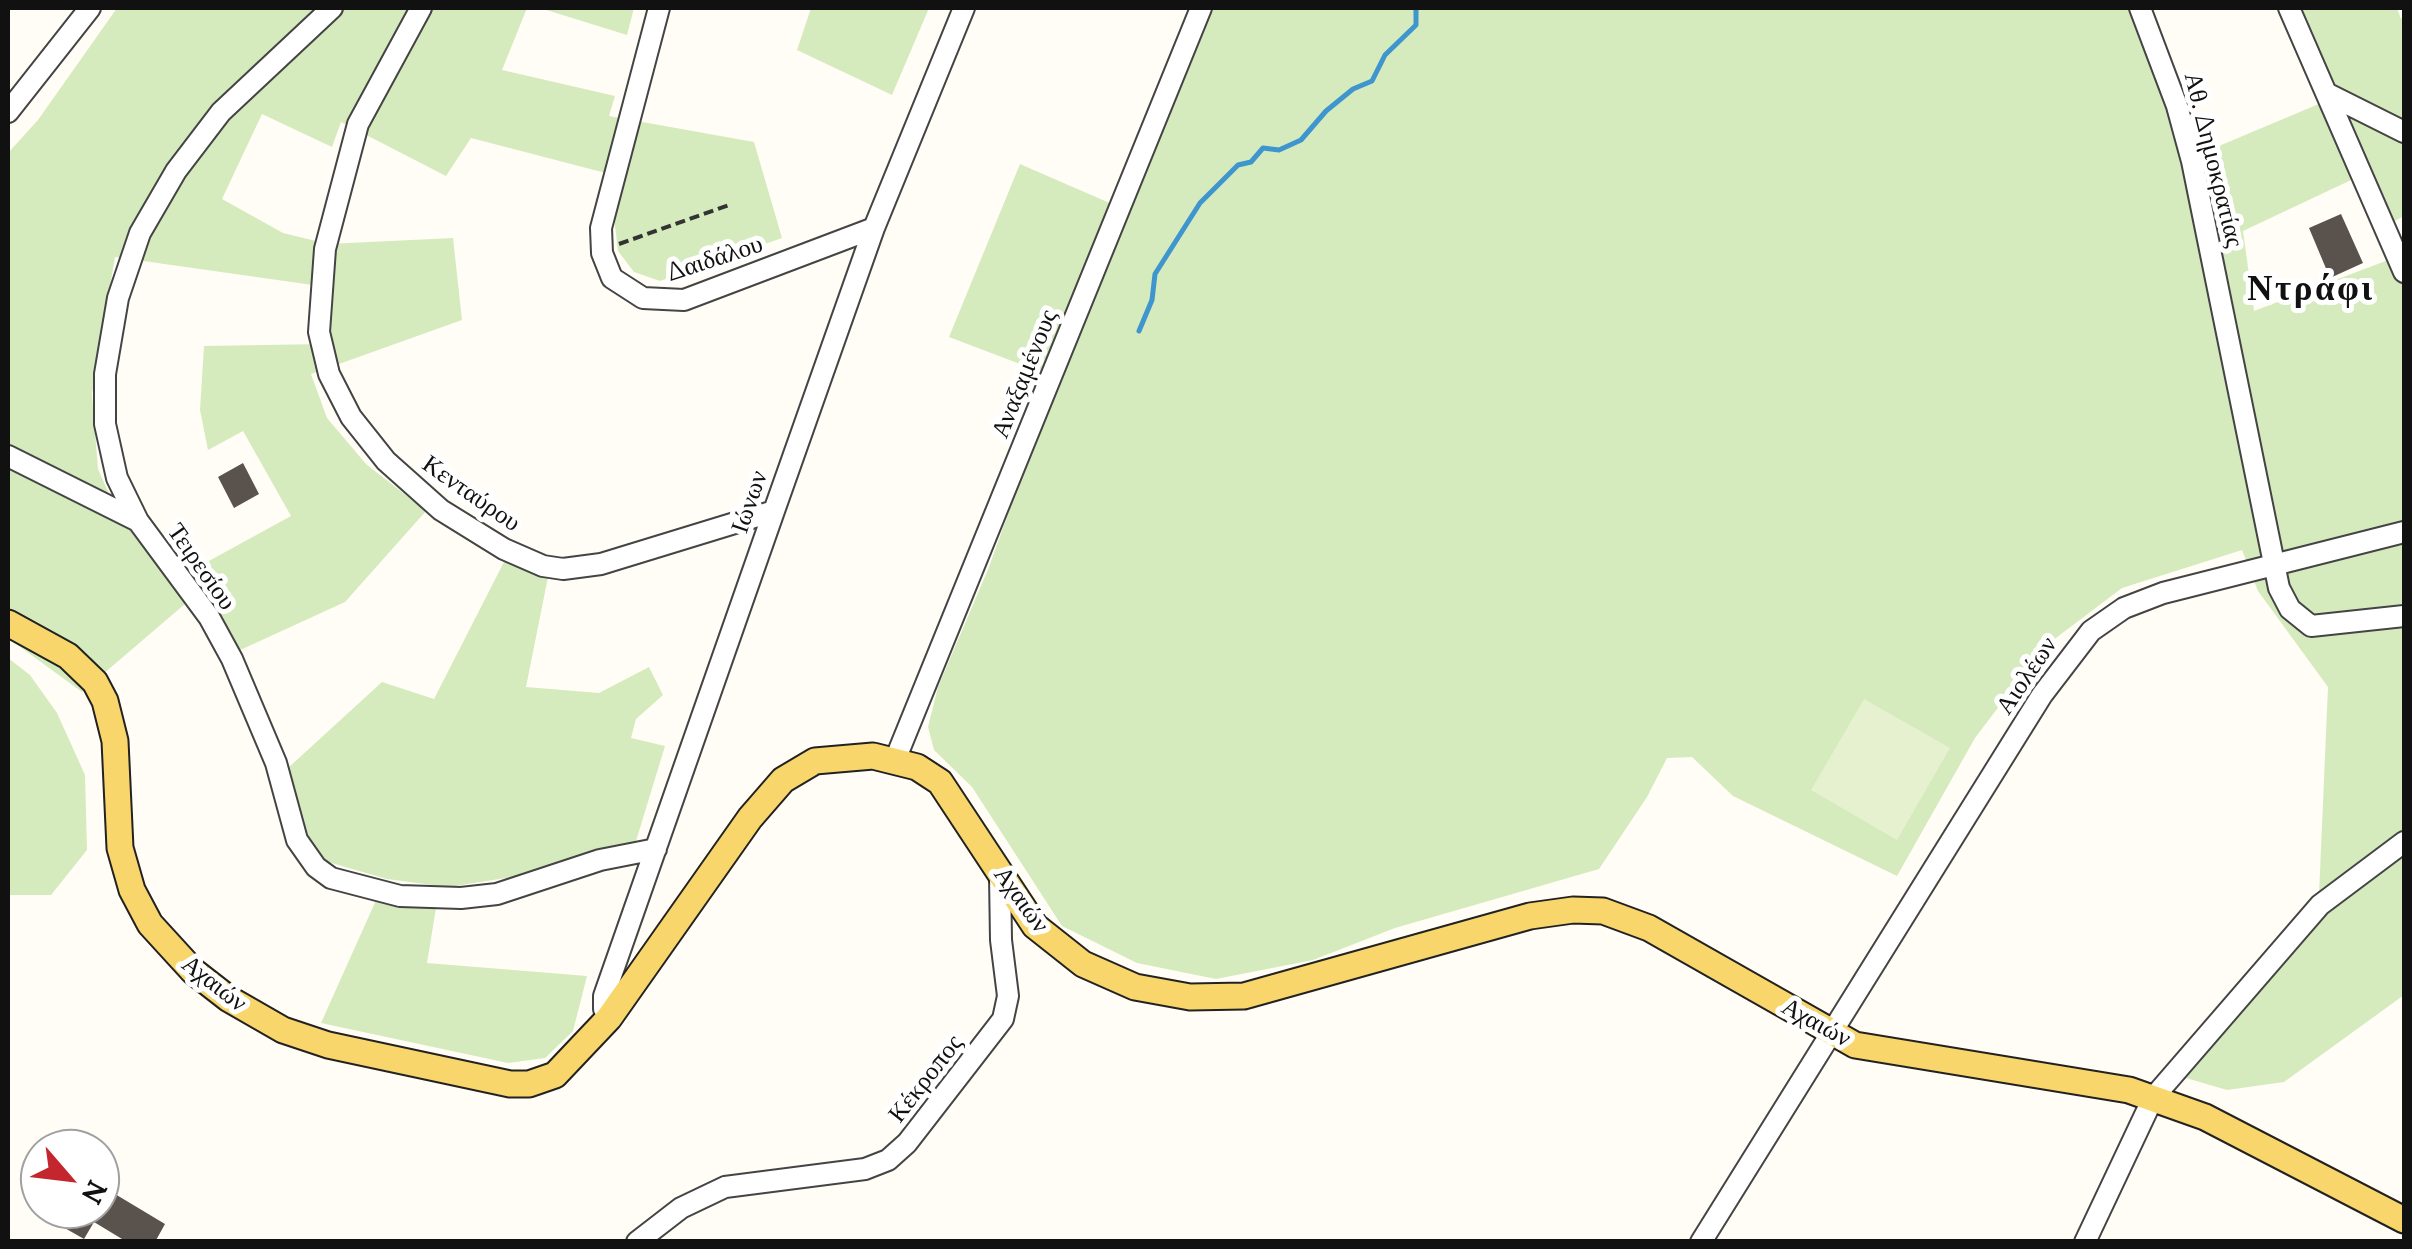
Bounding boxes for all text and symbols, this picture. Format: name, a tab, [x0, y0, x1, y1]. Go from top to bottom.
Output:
street label: Αθ. Δημοκρατίας	[2177, 69, 2249, 251]
street label: Δαιδάλου	[663, 229, 767, 289]
district label: Ντράφι	[2247, 269, 2375, 311]
street label: Αναξαμένους	[986, 305, 1064, 443]
street label: Κενταύρου	[416, 449, 526, 539]
street label: Ιώνων	[725, 467, 775, 537]
street label: Τειρεσίου	[160, 518, 242, 616]
street label: Αιολέων	[1990, 631, 2064, 721]
street label: Αχαιών	[987, 861, 1055, 939]
street label: Αχαιών	[175, 949, 253, 1019]
street label: Αχαιών	[1776, 992, 1856, 1054]
street label: Κέκροπος	[882, 1029, 970, 1129]
north arrow	[20, 1129, 120, 1229]
text: N	[74, 1174, 116, 1210]

